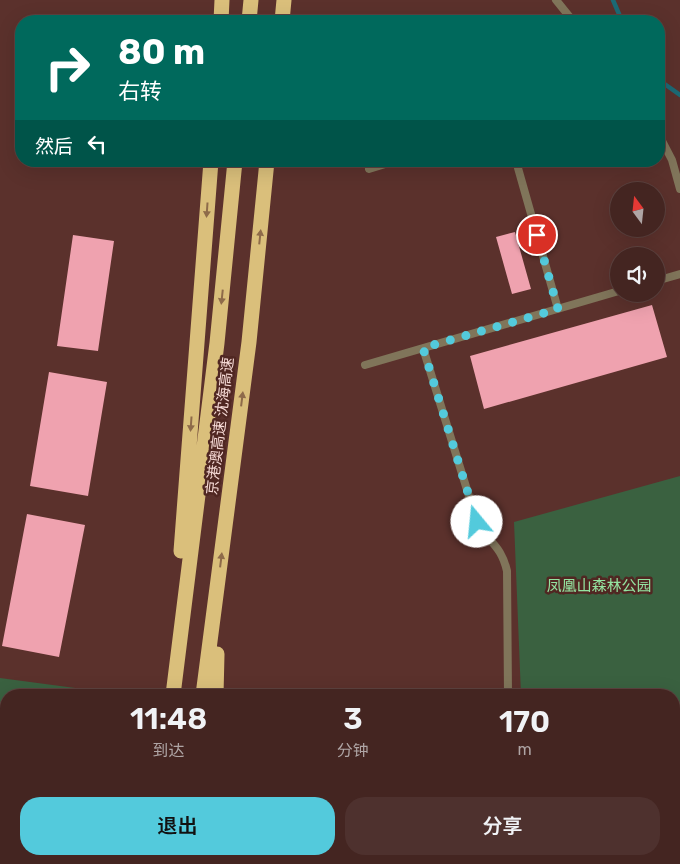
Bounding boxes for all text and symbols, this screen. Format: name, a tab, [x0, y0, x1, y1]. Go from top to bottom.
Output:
text: 80 m	[118, 31, 205, 73]
icon: right	[35, 35, 100, 100]
text: 右转	[118, 78, 162, 105]
icon: left	[83, 130, 111, 158]
text: 然后	[35, 135, 73, 158]
north arrow	[610, 182, 665, 238]
map controls	[610, 182, 665, 302]
one-way arrow	[203, 202, 211, 218]
pin	[516, 214, 558, 256]
icon: arrive	[523, 221, 551, 249]
one-way arrow	[256, 229, 264, 245]
button: sound	[610, 247, 665, 302]
one-way arrow	[217, 289, 225, 305]
street label: 京港澳高速 沈海高速	[203, 356, 237, 496]
one-way arrow	[238, 390, 246, 406]
one-way arrow	[186, 417, 194, 433]
position arrow	[450, 495, 502, 547]
one-way arrow	[217, 552, 225, 568]
park label: 凤凰山森林公园	[546, 577, 652, 595]
text: 11:48	[130, 701, 207, 737]
text: 3	[343, 701, 363, 737]
text: 170	[499, 704, 550, 740]
text: m	[517, 740, 532, 759]
text: 到达	[153, 741, 185, 760]
text: 分钟	[337, 741, 369, 760]
button: 退出	[20, 797, 335, 855]
button: 分享	[345, 797, 660, 855]

